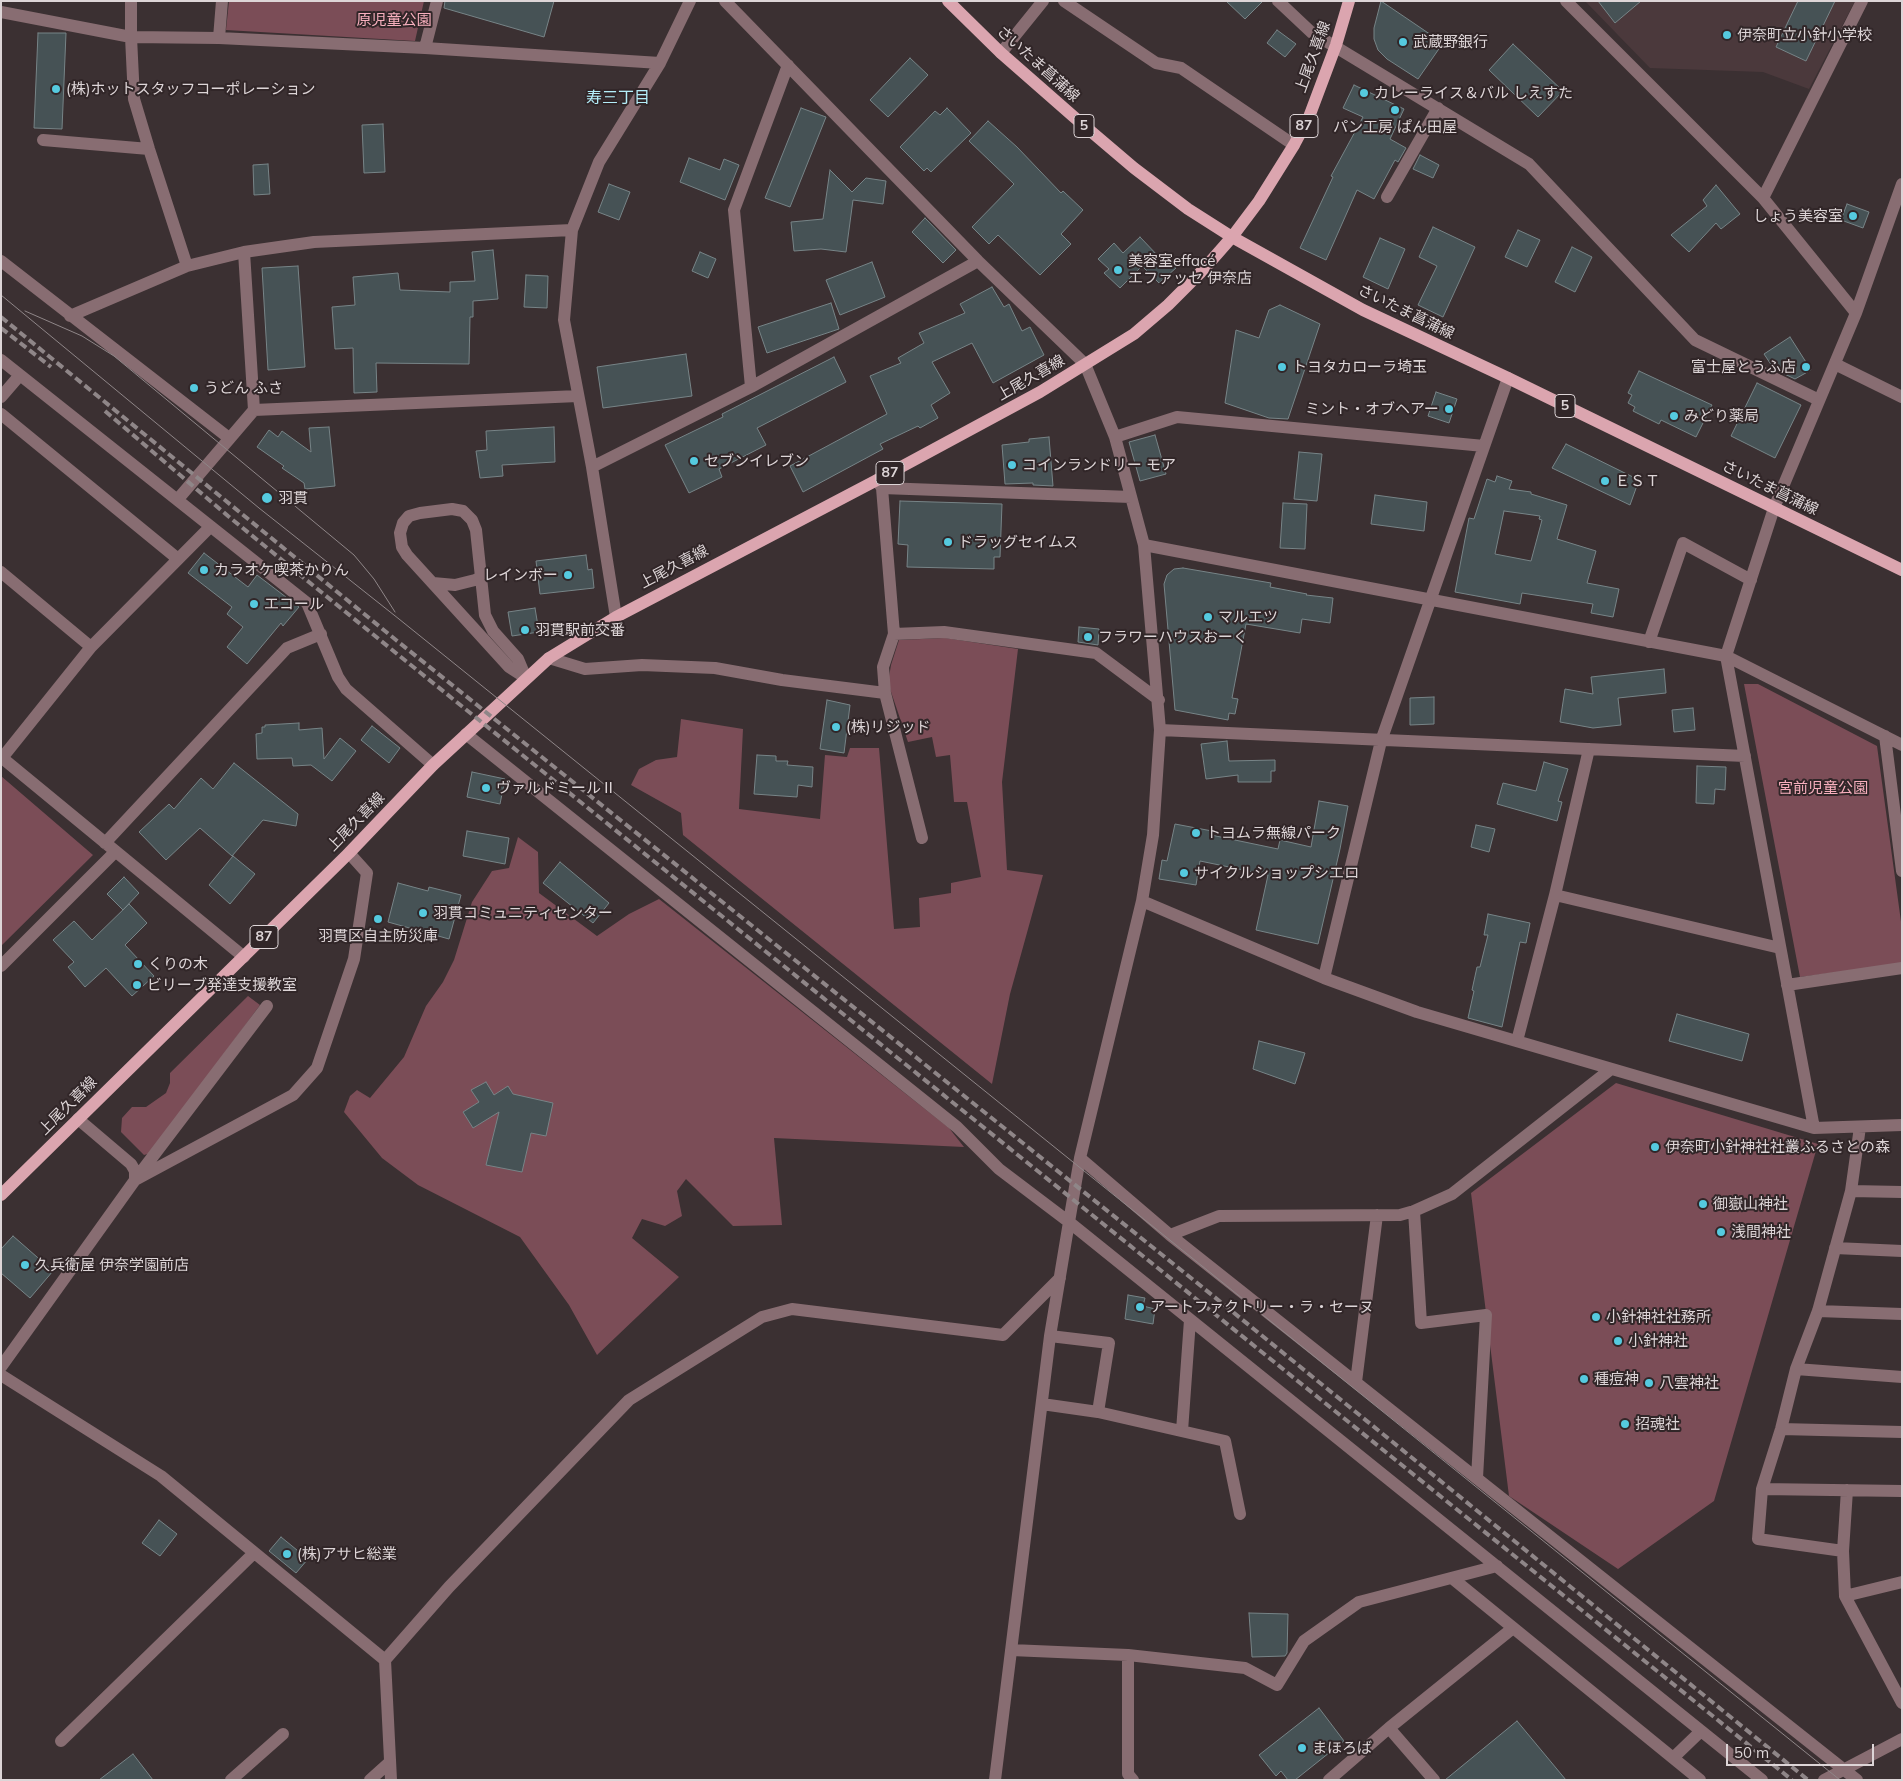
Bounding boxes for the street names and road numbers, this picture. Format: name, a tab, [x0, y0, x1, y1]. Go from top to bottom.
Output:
street label: 上尾久喜線	[1292, 19, 1334, 95]
street label: さいたま菖蒲線	[993, 22, 1083, 106]
road number: 5	[1074, 114, 1094, 138]
road number: 87	[1290, 114, 1318, 138]
street label: さいたま菖蒲線	[1355, 281, 1457, 343]
street label: 上尾久喜線	[994, 351, 1068, 405]
road number: 5	[1555, 394, 1575, 418]
street label: さいたま菖蒲線	[1719, 457, 1821, 519]
road number: 87	[876, 462, 904, 484]
street label: 上尾久喜線	[637, 541, 711, 593]
street label: 上尾久喜線	[323, 789, 389, 855]
road number: 87	[250, 926, 278, 949]
street label: 上尾久喜線	[35, 1073, 101, 1139]

